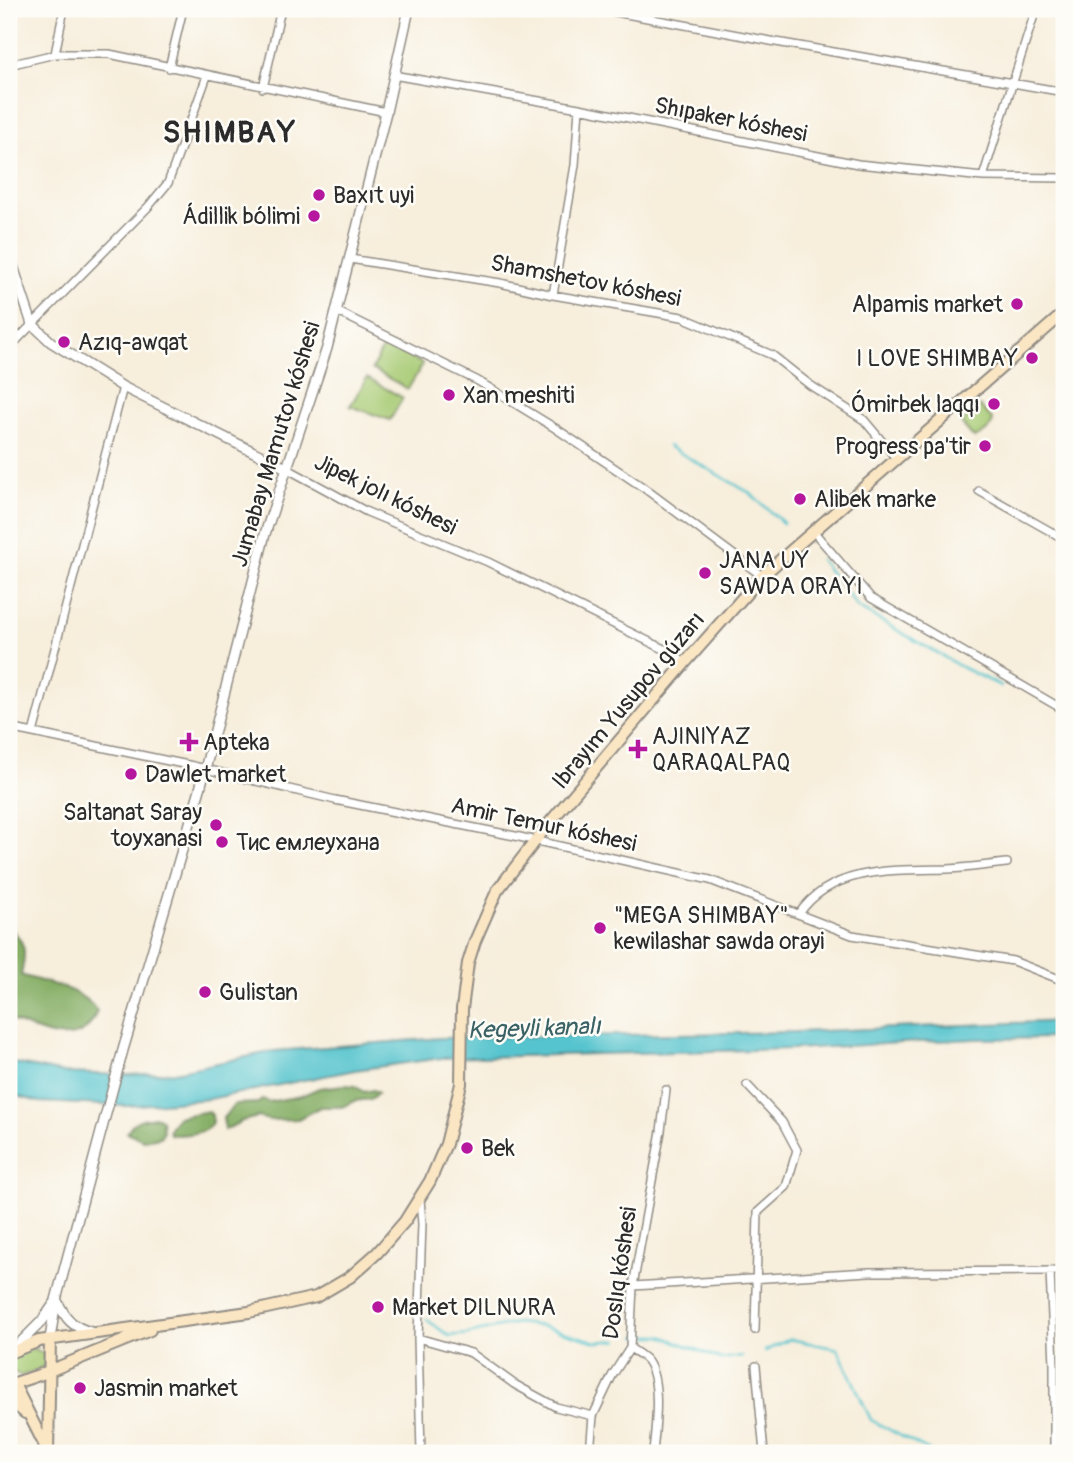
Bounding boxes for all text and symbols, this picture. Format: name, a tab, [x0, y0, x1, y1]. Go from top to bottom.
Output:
street label: Shıpaker kóshesi	[652, 90, 810, 149]
district label: SHIMBAY	[163, 114, 297, 151]
place label: Baxıt uyi	[333, 181, 414, 210]
marker: Baxıt uyi	[311, 187, 327, 203]
place label: Ádillik bólimi	[182, 202, 300, 231]
marker: Ádillik bólimi	[306, 208, 322, 224]
street label: Shamshetov kóshesi	[488, 248, 684, 313]
place label: Alpamis market	[852, 290, 1004, 319]
marker: Alpamis market	[1009, 296, 1025, 312]
street label: Jumabay Mamutov kóshesi	[224, 318, 327, 570]
place label: Azıq-awqat	[78, 328, 188, 357]
marker: Azıq-awqat	[56, 334, 72, 350]
place label: I LOVE SHIMBAY	[856, 344, 1018, 373]
marker: I LOVE SHIMBAY	[1024, 350, 1040, 366]
place label: Xan meshiti	[463, 381, 575, 410]
marker: Xan meshiti	[441, 387, 457, 403]
place label: Ómirbek laqqı	[851, 389, 980, 419]
marker: Ómirbek laqqı	[986, 396, 1002, 412]
place label: Progress pa'tir	[835, 432, 971, 461]
marker: Progress pa'tir	[977, 438, 993, 454]
street label: Jipek jolı kóshesi	[310, 447, 462, 541]
place label: Alibek marke	[814, 485, 937, 514]
marker: Alibek marke	[792, 491, 808, 507]
place label: JANA UY SAWDA ORAYI	[719, 546, 863, 601]
marker: JANA UY SAWDA ORAYI	[697, 565, 713, 581]
street label: Ibrayım Yusupov gúzarı	[546, 606, 711, 795]
place label: AJINIYAZ QARAQALPAQ	[652, 722, 790, 777]
place label: Apteka	[203, 728, 270, 757]
marker: Apteka	[181, 734, 197, 750]
marker: AJINIYAZ QARAQALPAQ	[630, 741, 646, 757]
place label: Dawlet market	[145, 760, 287, 789]
marker: Dawlet market	[123, 766, 139, 782]
street label: Amir Temur kóshesi	[449, 791, 639, 858]
place label: Saltanat Saray toyxanasi	[63, 798, 202, 853]
marker: Saltanat Saray toyxanasi	[208, 817, 224, 833]
place label: Тис емлеухана	[236, 828, 380, 857]
marker: Тис емлеухана	[214, 834, 230, 850]
place label: "MEGA SHIMBAY" kewilashar sawda orayi	[614, 901, 824, 956]
marker: "MEGA SHIMBAY" kewilashar sawda orayi	[592, 920, 608, 936]
place label: Gulistan	[219, 978, 298, 1007]
marker: Gulistan	[197, 984, 213, 1000]
water label: Kegeyli kanalı	[467, 1012, 603, 1045]
place label: Bek	[481, 1134, 515, 1163]
marker: Bek	[459, 1140, 475, 1156]
street label: Doslıq kóshesi	[596, 1205, 643, 1341]
place label: Market DILNURA	[392, 1293, 556, 1322]
marker: Market DILNURA	[370, 1299, 386, 1315]
place label: Jasmin market	[94, 1374, 239, 1403]
marker: Jasmin market	[72, 1380, 88, 1396]

